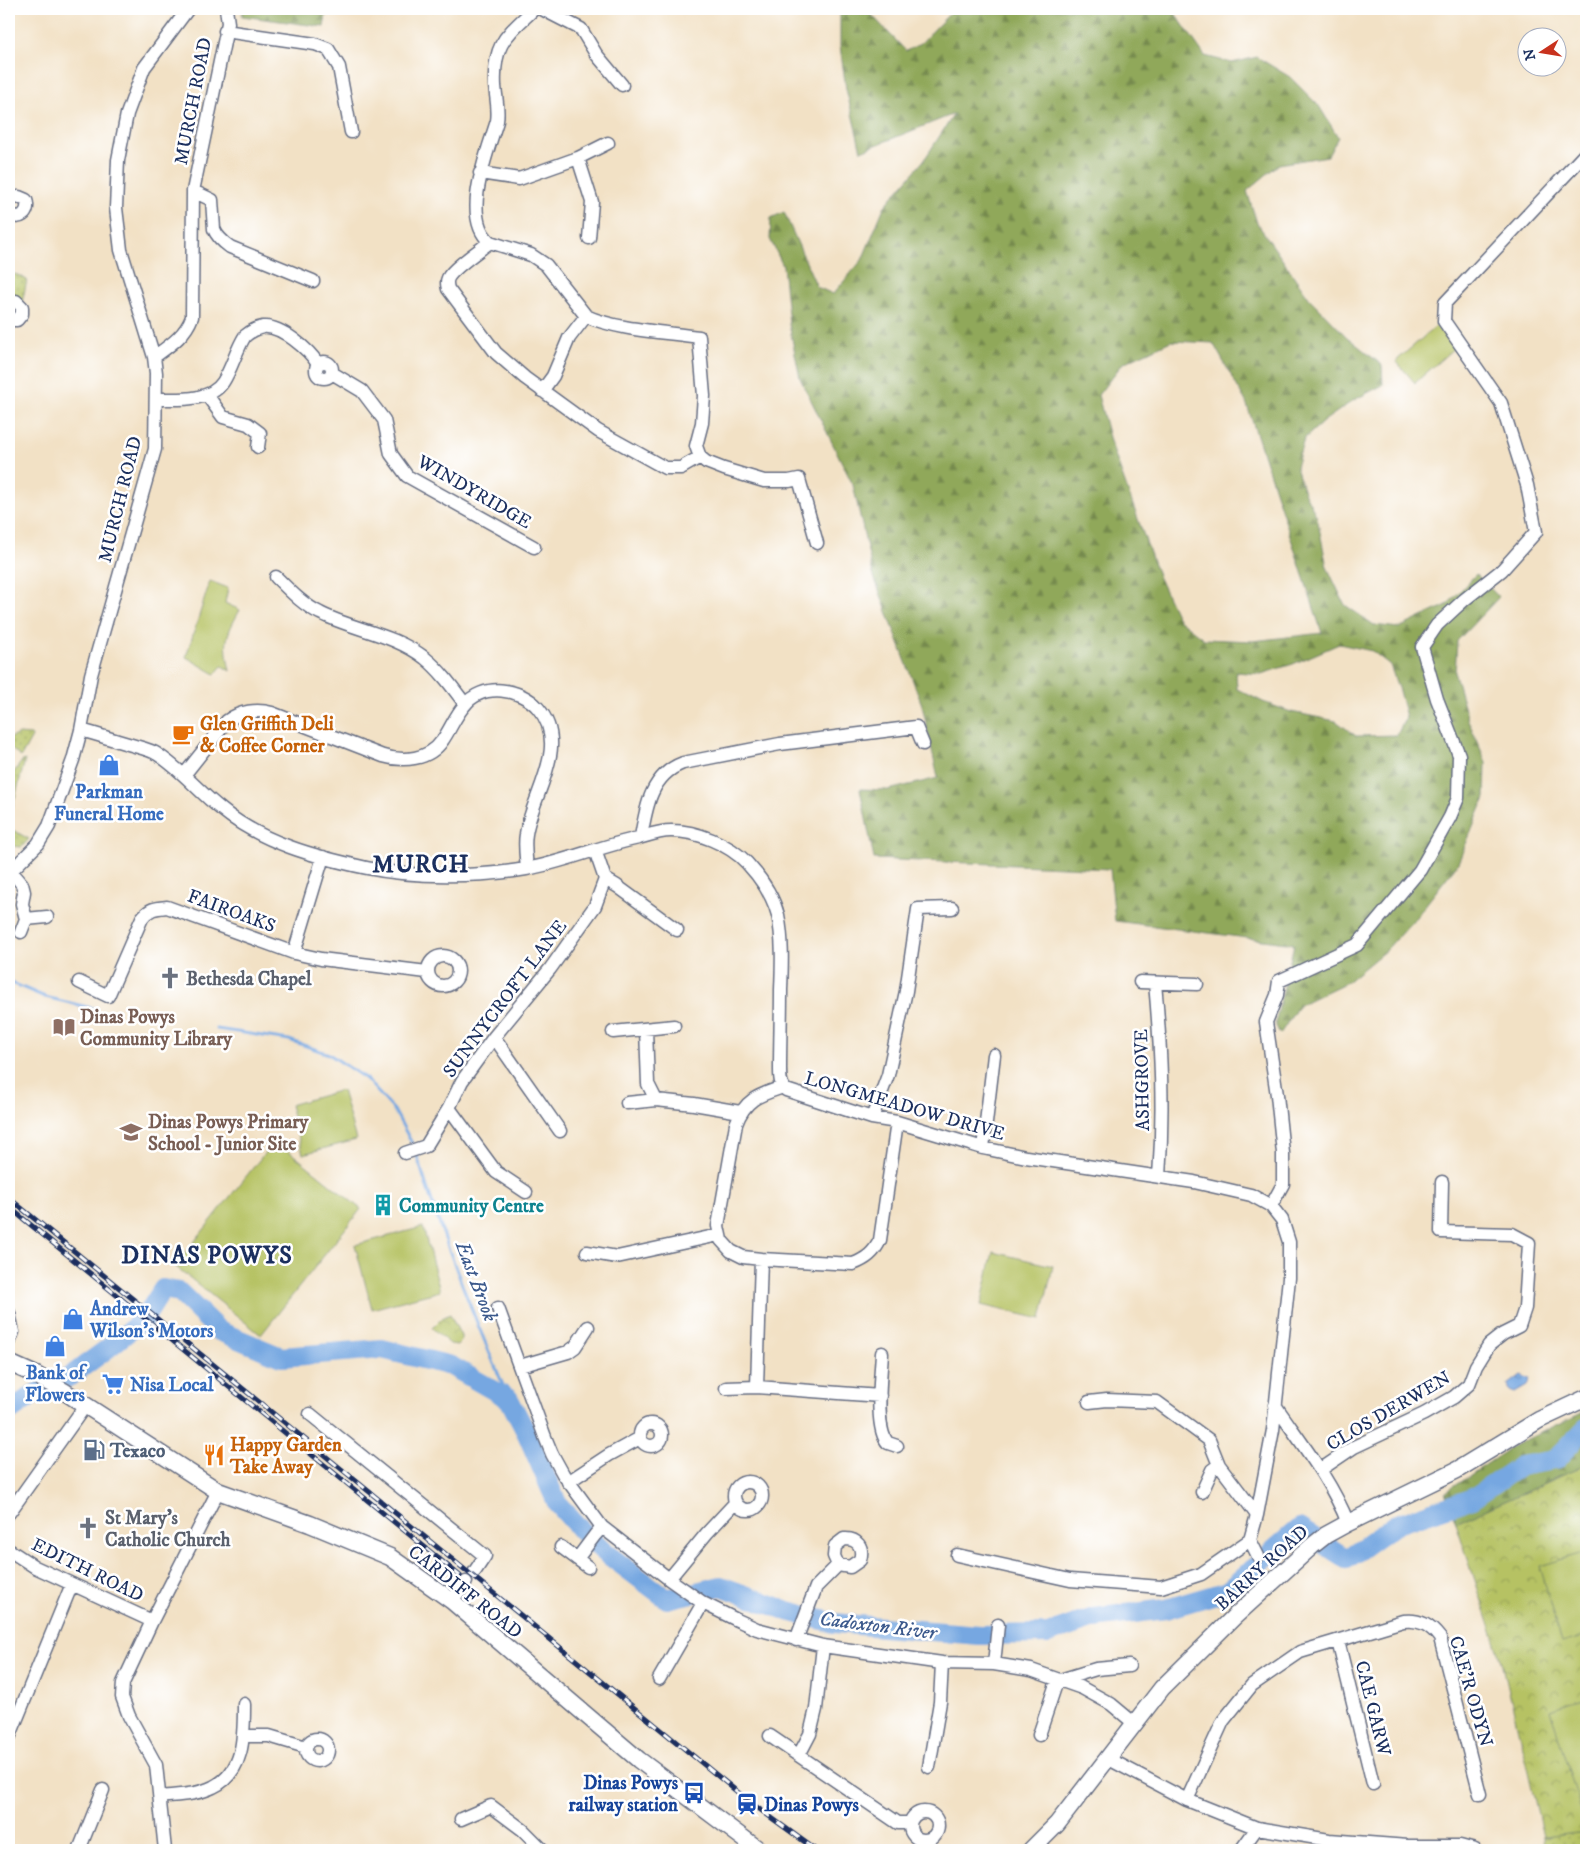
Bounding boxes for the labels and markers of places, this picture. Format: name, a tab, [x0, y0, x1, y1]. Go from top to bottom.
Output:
place label: Glen Griffith Deli & Coffee Corner	[200, 713, 334, 758]
cafe icon: Glen Griffith Deli & Coffee Corner	[170, 721, 196, 747]
shop icon: Parkman Funeral Home	[96, 752, 122, 778]
place label: Parkman Funeral Home	[54, 781, 164, 826]
church icon: Bethesda Chapel	[157, 965, 183, 991]
place label: Bethesda Chapel	[186, 968, 312, 991]
place label: Dinas Powys Community Library	[80, 1006, 233, 1051]
library icon: Dinas Powys Community Library	[51, 1014, 77, 1040]
place label: Dinas Powys Primary School - Junior Site	[148, 1111, 309, 1156]
school or university icon: Dinas Powys Primary School - Junior Site	[118, 1119, 144, 1145]
building icon: Community Centre	[370, 1192, 396, 1218]
place label: Community Centre	[399, 1195, 544, 1218]
place label: Andrew Wilson's Motors	[89, 1298, 214, 1343]
shop icon: Andrew Wilson's Motors	[60, 1306, 86, 1332]
shop icon: Bank of Flowers	[42, 1333, 68, 1359]
place label: Bank of Flowers	[25, 1362, 88, 1407]
supermarket icon: Nisa Local	[100, 1371, 126, 1397]
place label: Nisa Local	[130, 1374, 214, 1397]
place label: Happy Garden Take Away	[229, 1434, 343, 1479]
fuel station icon: Texaco	[81, 1437, 107, 1463]
place label: Texaco	[109, 1440, 165, 1463]
restaurant icon: Happy Garden Take Away	[201, 1442, 227, 1468]
place label: St Mary's Catholic Church	[105, 1507, 232, 1552]
church icon: St Mary's Catholic Church	[75, 1515, 101, 1541]
place label: Dinas Powys railway station	[569, 1772, 679, 1817]
bus stop icon: Dinas Powys railway station	[681, 1780, 707, 1806]
station icon: Dinas Powys	[734, 1791, 760, 1817]
place label: Dinas Powys	[764, 1794, 860, 1817]

